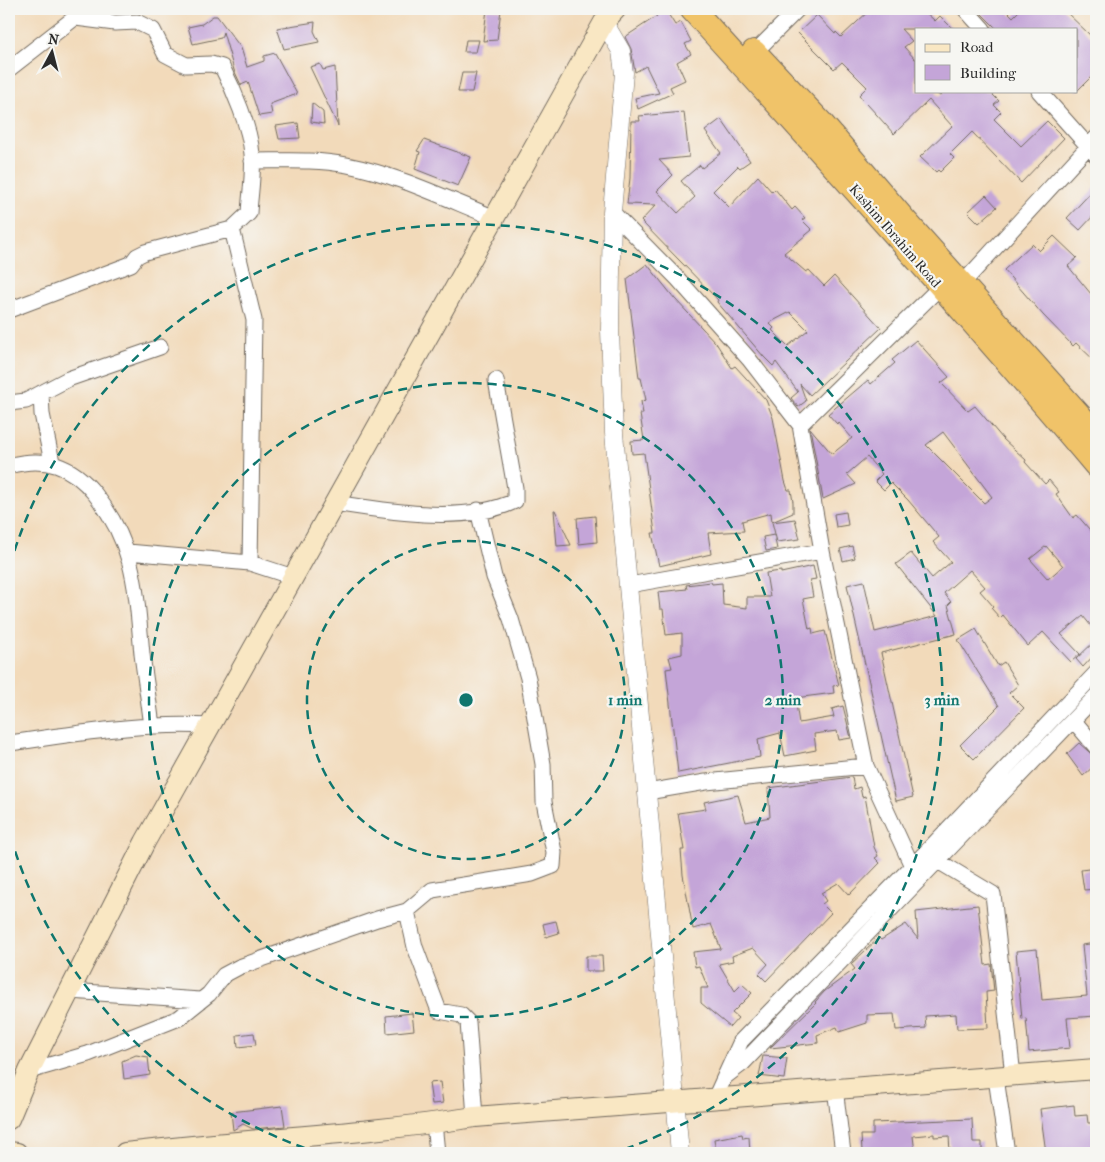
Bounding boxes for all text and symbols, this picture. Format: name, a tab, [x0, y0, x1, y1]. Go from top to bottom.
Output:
north arrow	[28, 28, 78, 78]
legend	[915, 28, 1078, 92]
text: N	[47, 31, 60, 49]
text: Road	[960, 38, 994, 56]
text: Building	[960, 64, 1017, 82]
street label: Kashim Ibrahim Road	[845, 181, 945, 291]
centre of rings	[457, 691, 475, 709]
text: 1 min	[608, 691, 642, 709]
text: 2 min	[765, 691, 802, 709]
text: 3 min	[925, 691, 960, 709]

